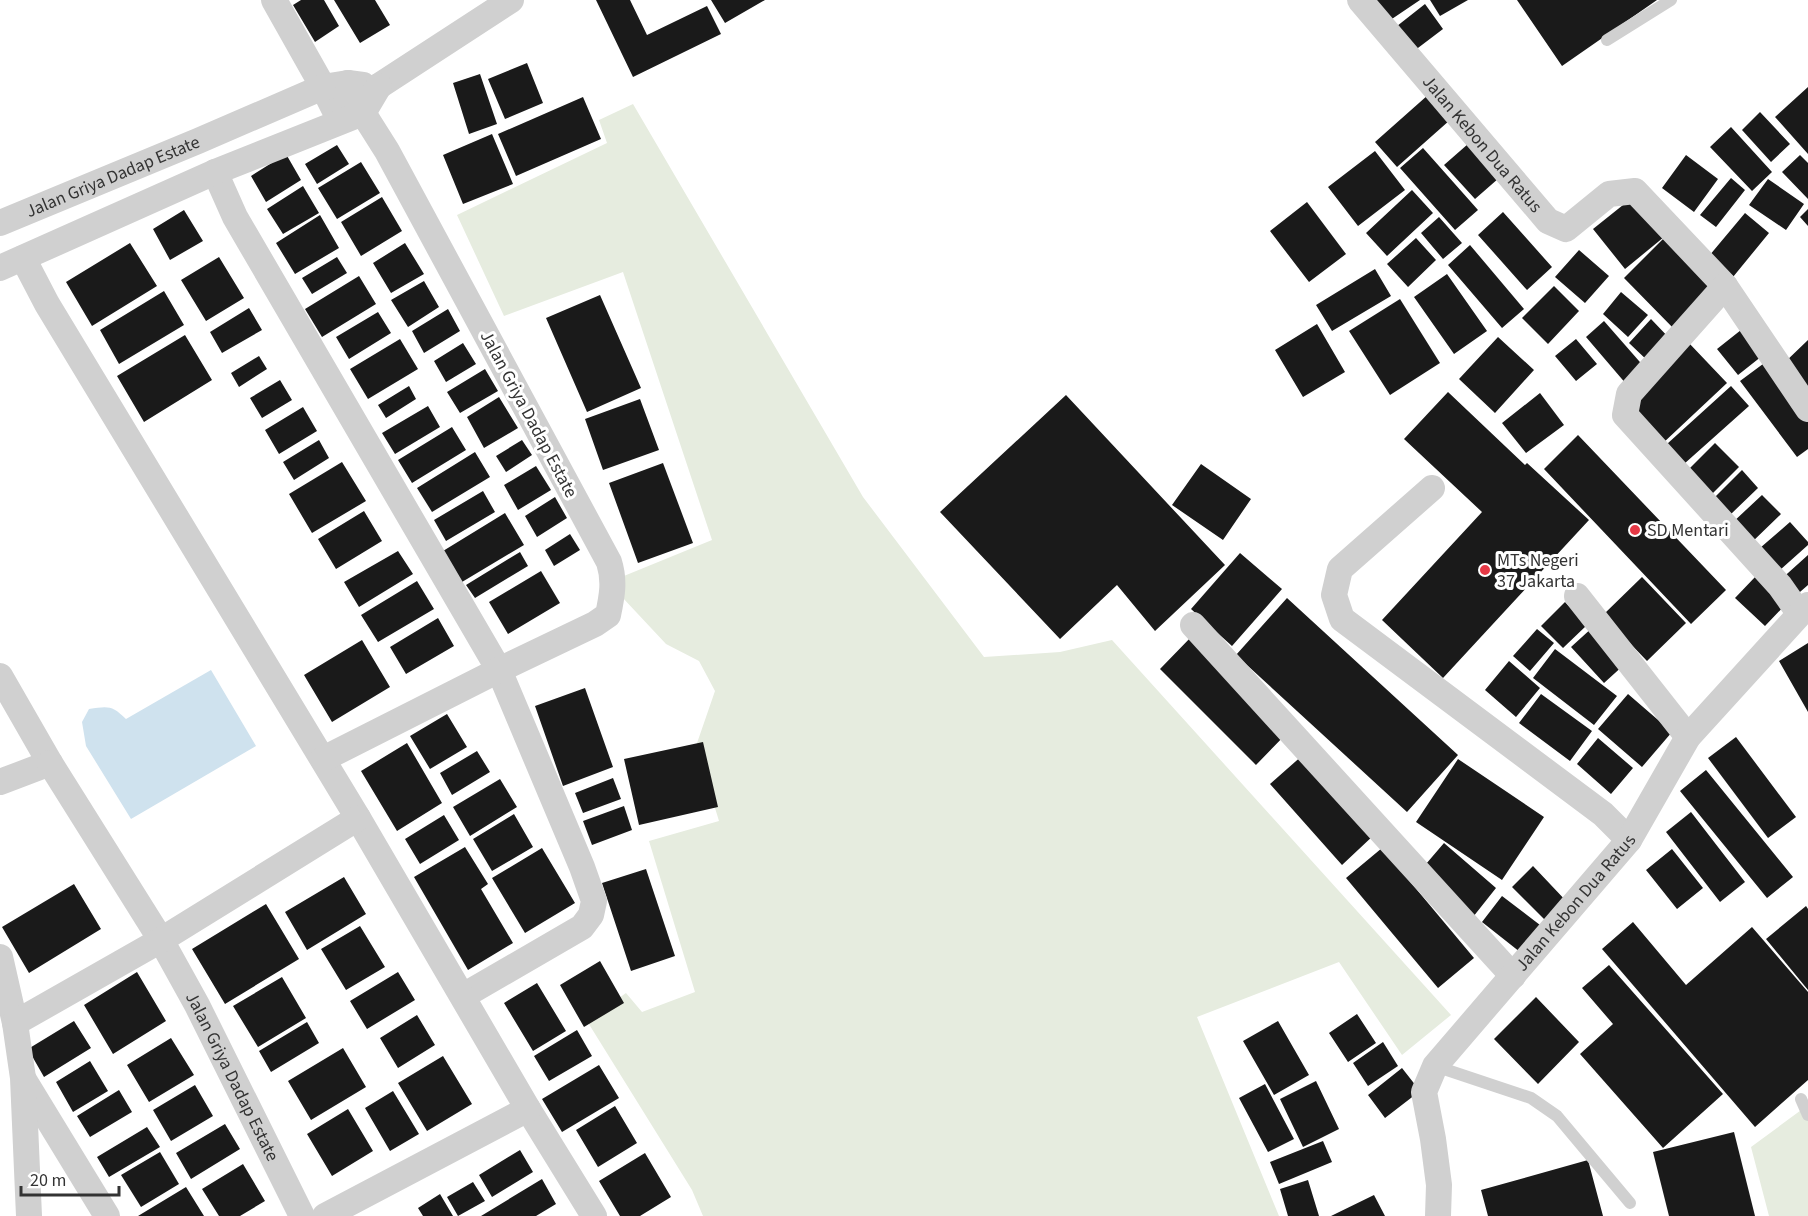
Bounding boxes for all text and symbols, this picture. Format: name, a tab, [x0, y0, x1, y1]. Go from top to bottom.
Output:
street label: Jalan Kebon Dua Ratus	[1416, 70, 1548, 218]
street label: Jalan Griya Dadap Estate	[22, 130, 204, 224]
street label: Jalan Griya Dadap Estate	[474, 326, 583, 502]
place label: SD Mentari	[1647, 518, 1729, 543]
marker: SD Mentari	[1628, 523, 1642, 537]
place label: MTs Negeri 37 Jakarta	[1497, 548, 1579, 594]
marker: MTs Negeri 37 Jakarta	[1478, 563, 1492, 577]
street label: Jalan Kebon Dua Ratus	[1510, 830, 1642, 977]
street label: Jalan Griya Dadap Estate	[179, 988, 285, 1166]
scale bar	[21, 1159, 118, 1197]
text: 20 m	[30, 1168, 66, 1193]

